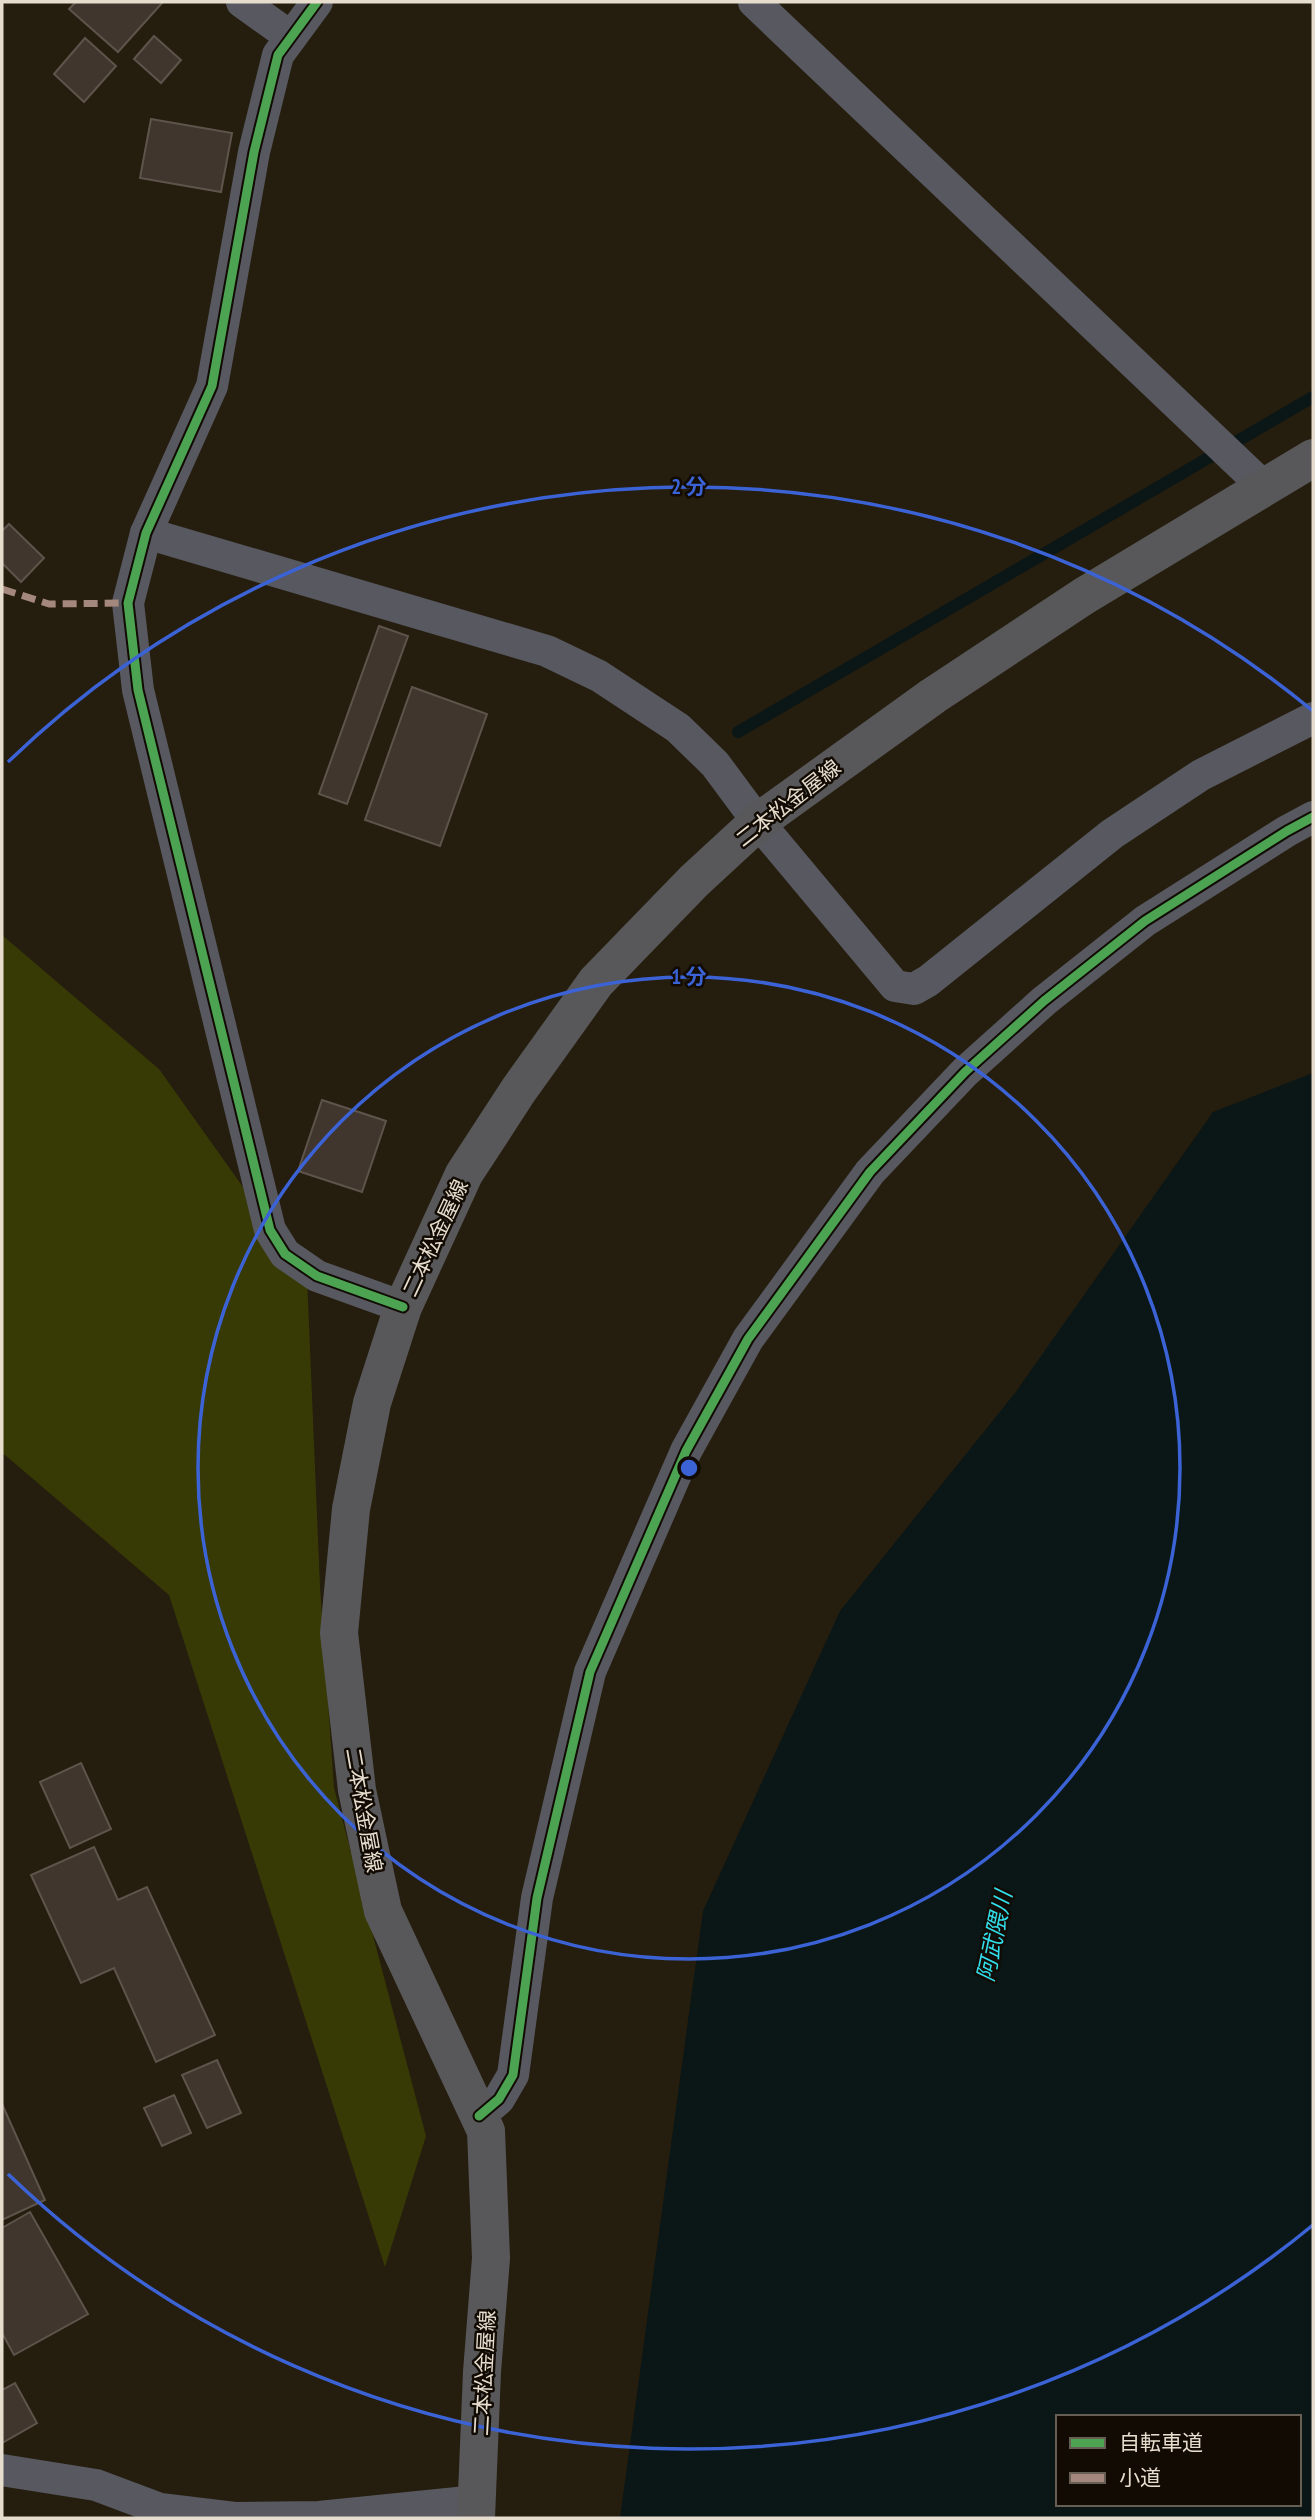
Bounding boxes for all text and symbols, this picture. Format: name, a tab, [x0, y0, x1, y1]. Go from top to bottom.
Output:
text: 2 分	[671, 473, 707, 500]
street label: 二本松金屋線	[730, 754, 846, 852]
text: 1 分	[671, 963, 707, 990]
street label: 二本松金屋線	[396, 1175, 474, 1301]
centre of rings	[677, 1456, 701, 1480]
street label: 二本松金屋線	[340, 1746, 388, 1874]
water label: 阿武隈川	[970, 1885, 1018, 1984]
street label: 二本松金屋線	[467, 2309, 501, 2437]
legend	[1056, 2415, 1301, 2506]
text: 自転車道	[1119, 2429, 1203, 2456]
text: 小道	[1119, 2464, 1161, 2491]

